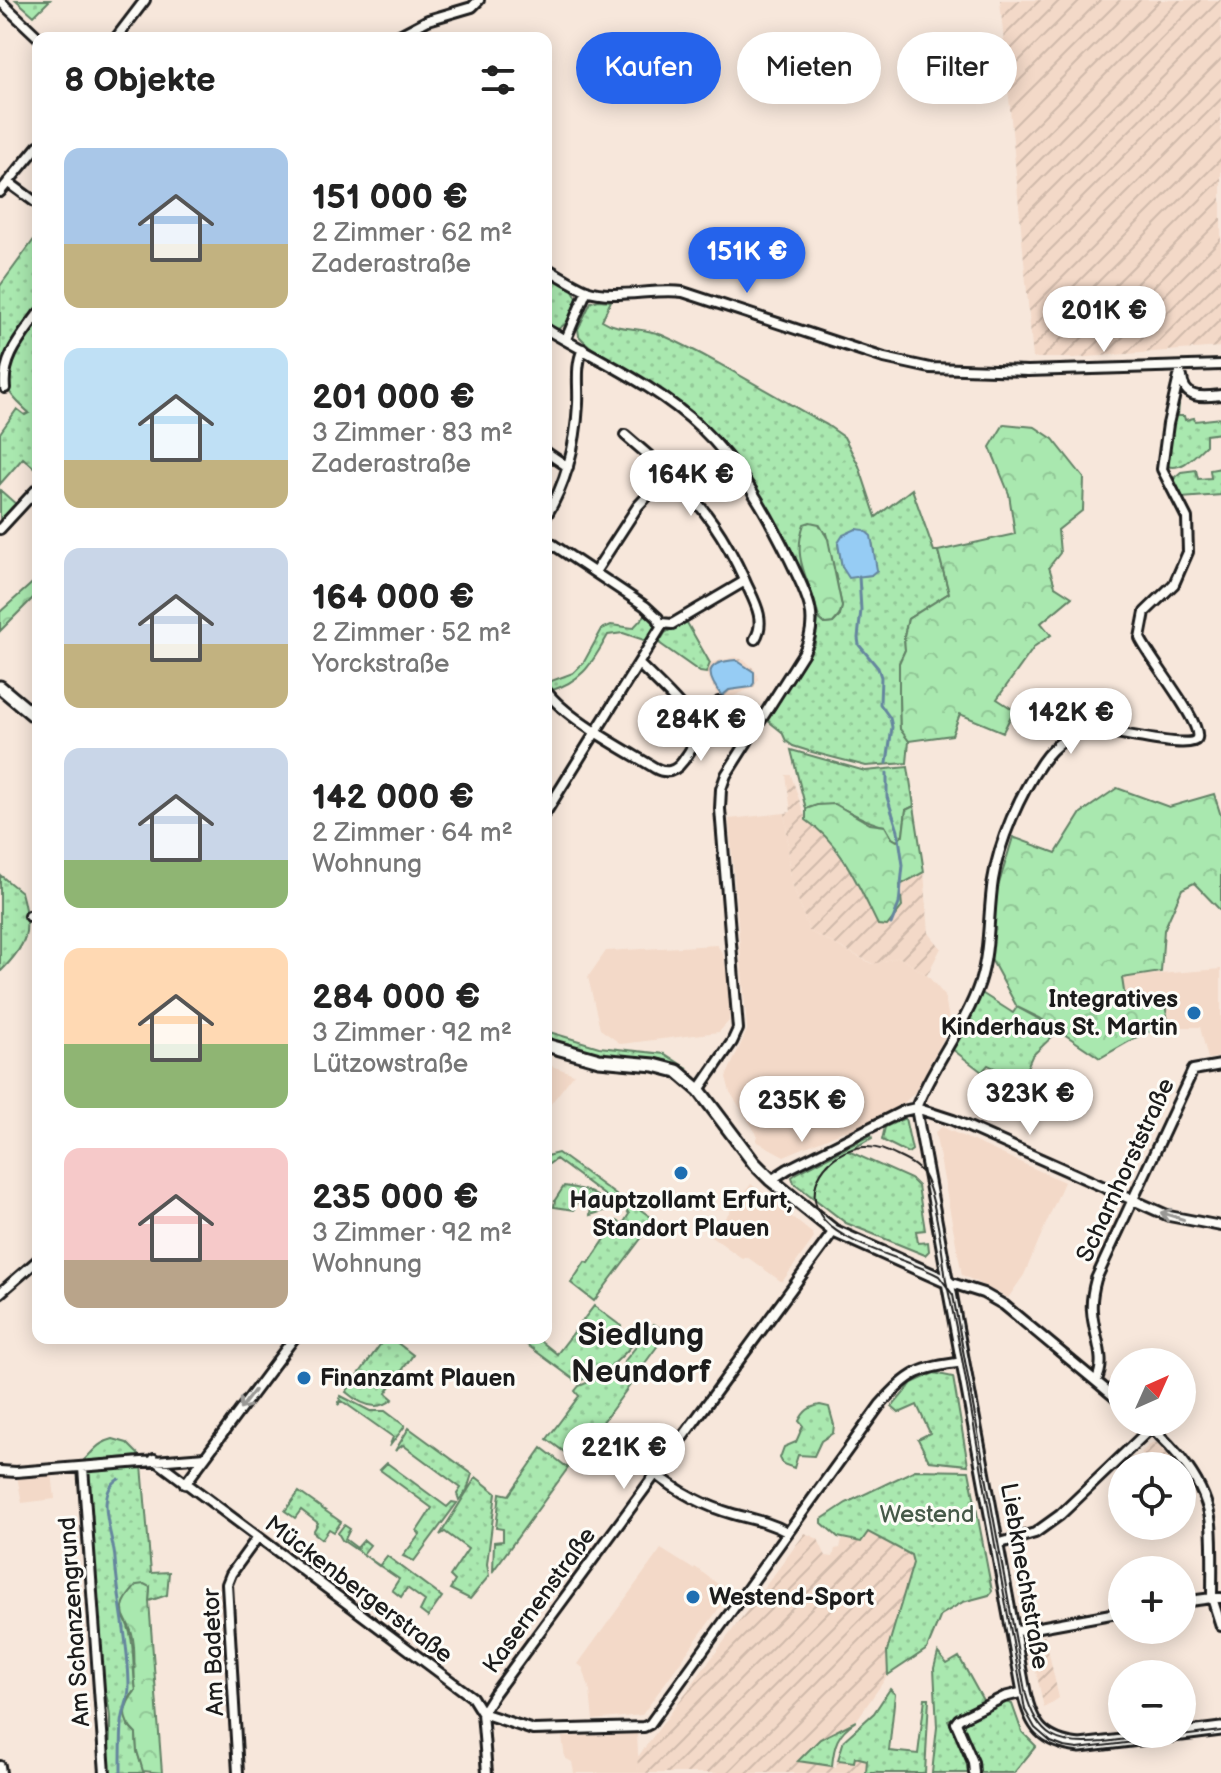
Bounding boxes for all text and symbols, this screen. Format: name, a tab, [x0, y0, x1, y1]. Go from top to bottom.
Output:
chip: Kaufen	[576, 32, 721, 104]
chip: Mieten	[737, 32, 881, 104]
chip: Filter	[897, 32, 1017, 104]
icon: filters	[476, 58, 520, 102]
text: 8 Objekte	[64, 60, 216, 101]
text: 151 000 €	[312, 177, 468, 218]
icon: home	[128, 180, 224, 276]
text: 2 Zimmer · 62 m²	[312, 218, 512, 249]
pin: 151K €	[682, 227, 812, 295]
text: 151K €	[706, 237, 788, 268]
text: Zaderastraße	[312, 249, 471, 280]
pin: 201K €	[1039, 286, 1169, 354]
text: 201K €	[1061, 296, 1147, 327]
text: 201 000 €	[312, 377, 475, 418]
icon: home	[128, 380, 224, 476]
text: 3 Zimmer · 83 m²	[312, 418, 513, 449]
text: Zaderastraße	[312, 449, 471, 480]
pin: 164K €	[626, 450, 756, 518]
text: 164K €	[648, 460, 734, 491]
text: 164 000 €	[312, 577, 475, 618]
icon: home	[128, 580, 224, 676]
text: 2 Zimmer · 52 m²	[312, 618, 511, 649]
text: Yorckstraße	[312, 649, 450, 680]
pin: 142K €	[1006, 688, 1136, 756]
pin: 284K €	[636, 695, 766, 763]
text: 142K €	[1028, 698, 1114, 729]
text: 284K €	[656, 705, 746, 736]
text: 142 000 €	[312, 777, 474, 818]
icon: home	[128, 780, 224, 876]
text: 2 Zimmer · 64 m²	[312, 818, 513, 849]
text: Wohnung	[312, 849, 422, 880]
text: 284 000 €	[312, 977, 480, 1018]
icon: home	[128, 980, 224, 1076]
place label: Integratives Kinderhaus St. Martin	[941, 985, 1178, 1042]
marker: Integratives Kinderhaus St. Martin	[1185, 1004, 1203, 1022]
text: 3 Zimmer · 92 m²	[312, 1018, 512, 1049]
text: Lützowstraße	[312, 1049, 468, 1080]
pin: 323K €	[965, 1069, 1095, 1137]
street label: Scharnhorststraße	[1070, 1074, 1181, 1267]
pin: 235K €	[737, 1076, 867, 1144]
text: 323K €	[985, 1079, 1075, 1110]
text: 235K €	[757, 1086, 847, 1117]
marker: Hauptzollamt Erfurt, Standort Plauen	[672, 1164, 690, 1182]
text: 235 000 €	[312, 1177, 479, 1218]
icon: home	[128, 1180, 224, 1276]
place label: Hauptzollamt Erfurt, Standort Plauen	[569, 1186, 793, 1243]
one-way arrow	[1160, 1208, 1186, 1223]
text: 3 Zimmer · 92 m²	[312, 1218, 512, 1249]
text: Wohnung	[312, 1249, 422, 1280]
district label: Siedlung Neundorf	[571, 1316, 712, 1392]
north arrow	[1108, 1348, 1196, 1436]
map controls	[1108, 1348, 1196, 1748]
place label: Finanzamt Plauen	[320, 1364, 516, 1393]
marker: Finanzamt Plauen	[295, 1369, 313, 1387]
one-way arrow	[239, 1389, 256, 1411]
pin: 221K €	[559, 1423, 689, 1491]
text: 221K €	[581, 1433, 667, 1464]
button: locate	[1108, 1452, 1196, 1540]
street label: Liebknechtstraße	[994, 1481, 1055, 1671]
park label: Westend	[880, 1500, 974, 1529]
street label: Mückenbergerstraße	[259, 1509, 458, 1669]
street label: Am Schanzengrund	[53, 1516, 96, 1728]
street label: Kasernenstraße	[477, 1522, 602, 1679]
button: +	[1108, 1556, 1196, 1644]
place label: Westend-Sport	[709, 1583, 874, 1612]
street label: Am Badetor	[197, 1587, 230, 1716]
marker: Westend-Sport	[684, 1588, 702, 1606]
button: −	[1108, 1660, 1196, 1748]

